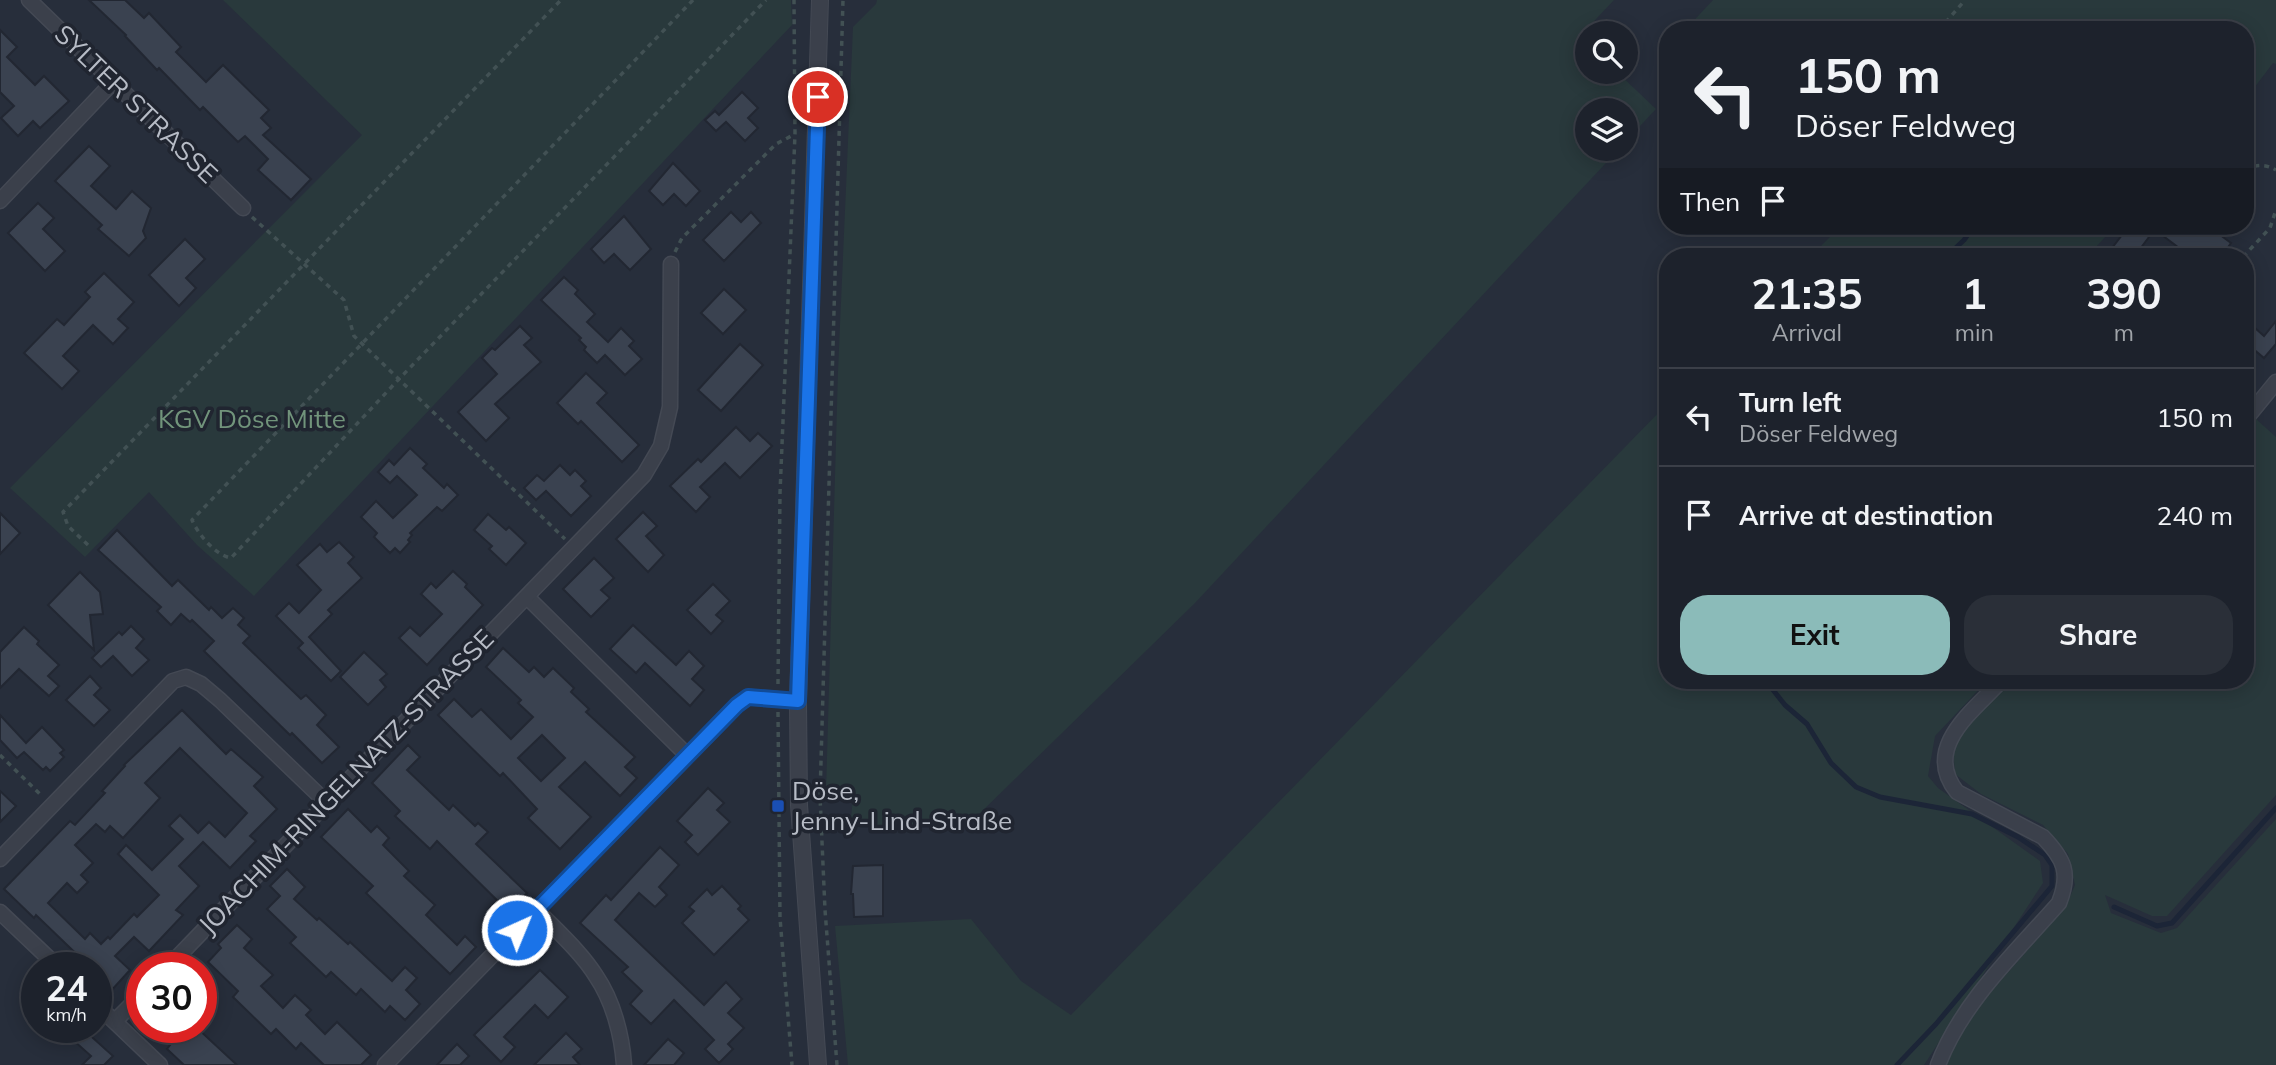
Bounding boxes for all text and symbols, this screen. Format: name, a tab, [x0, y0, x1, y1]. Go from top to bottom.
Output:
street label: SYLTER STRASSE	[48, 17, 225, 190]
map controls	[1575, 21, 1638, 161]
button: search	[1575, 21, 1638, 84]
text: 150 m	[1795, 44, 1941, 105]
icon: left	[1680, 49, 1771, 140]
pin	[788, 67, 848, 127]
icon: arrive	[799, 78, 837, 116]
button: layers	[1575, 98, 1638, 161]
text: Döser Feldweg	[1795, 105, 2016, 145]
icon: arrive	[1754, 182, 1792, 220]
text: Then	[1680, 185, 1740, 218]
text: 21:35	[1751, 267, 1862, 320]
text: 1	[1962, 267, 1987, 320]
text: 390	[2086, 267, 2162, 320]
text: Arrival	[1772, 318, 1842, 347]
text: min	[1955, 318, 1994, 347]
text: m	[2114, 318, 2134, 347]
text: Turn left	[1739, 386, 1841, 419]
icon: left	[1680, 398, 1718, 436]
text: 150 m	[2157, 401, 2233, 434]
park label: KGV Döse Mitte	[158, 402, 346, 435]
text: Döser Feldweg	[1739, 419, 1898, 448]
icon: arrive	[1680, 496, 1718, 534]
text: Arrive at destination	[1739, 499, 1994, 532]
text: 240 m	[2157, 499, 2233, 532]
button: Exit	[1680, 595, 1950, 675]
button: Share	[1964, 595, 2233, 675]
street label: JOACHIM-RINGELNATZ-STRASSE	[191, 622, 500, 941]
place label: Döse, Jenny-Lind-Straße	[792, 774, 1012, 837]
marker: Döse, Jenny-Lind-Straße	[770, 798, 786, 814]
position arrow	[480, 893, 554, 967]
speed limit sign: 30	[126, 952, 217, 1043]
text: 24	[45, 966, 88, 1010]
text: km/h	[46, 1003, 87, 1026]

